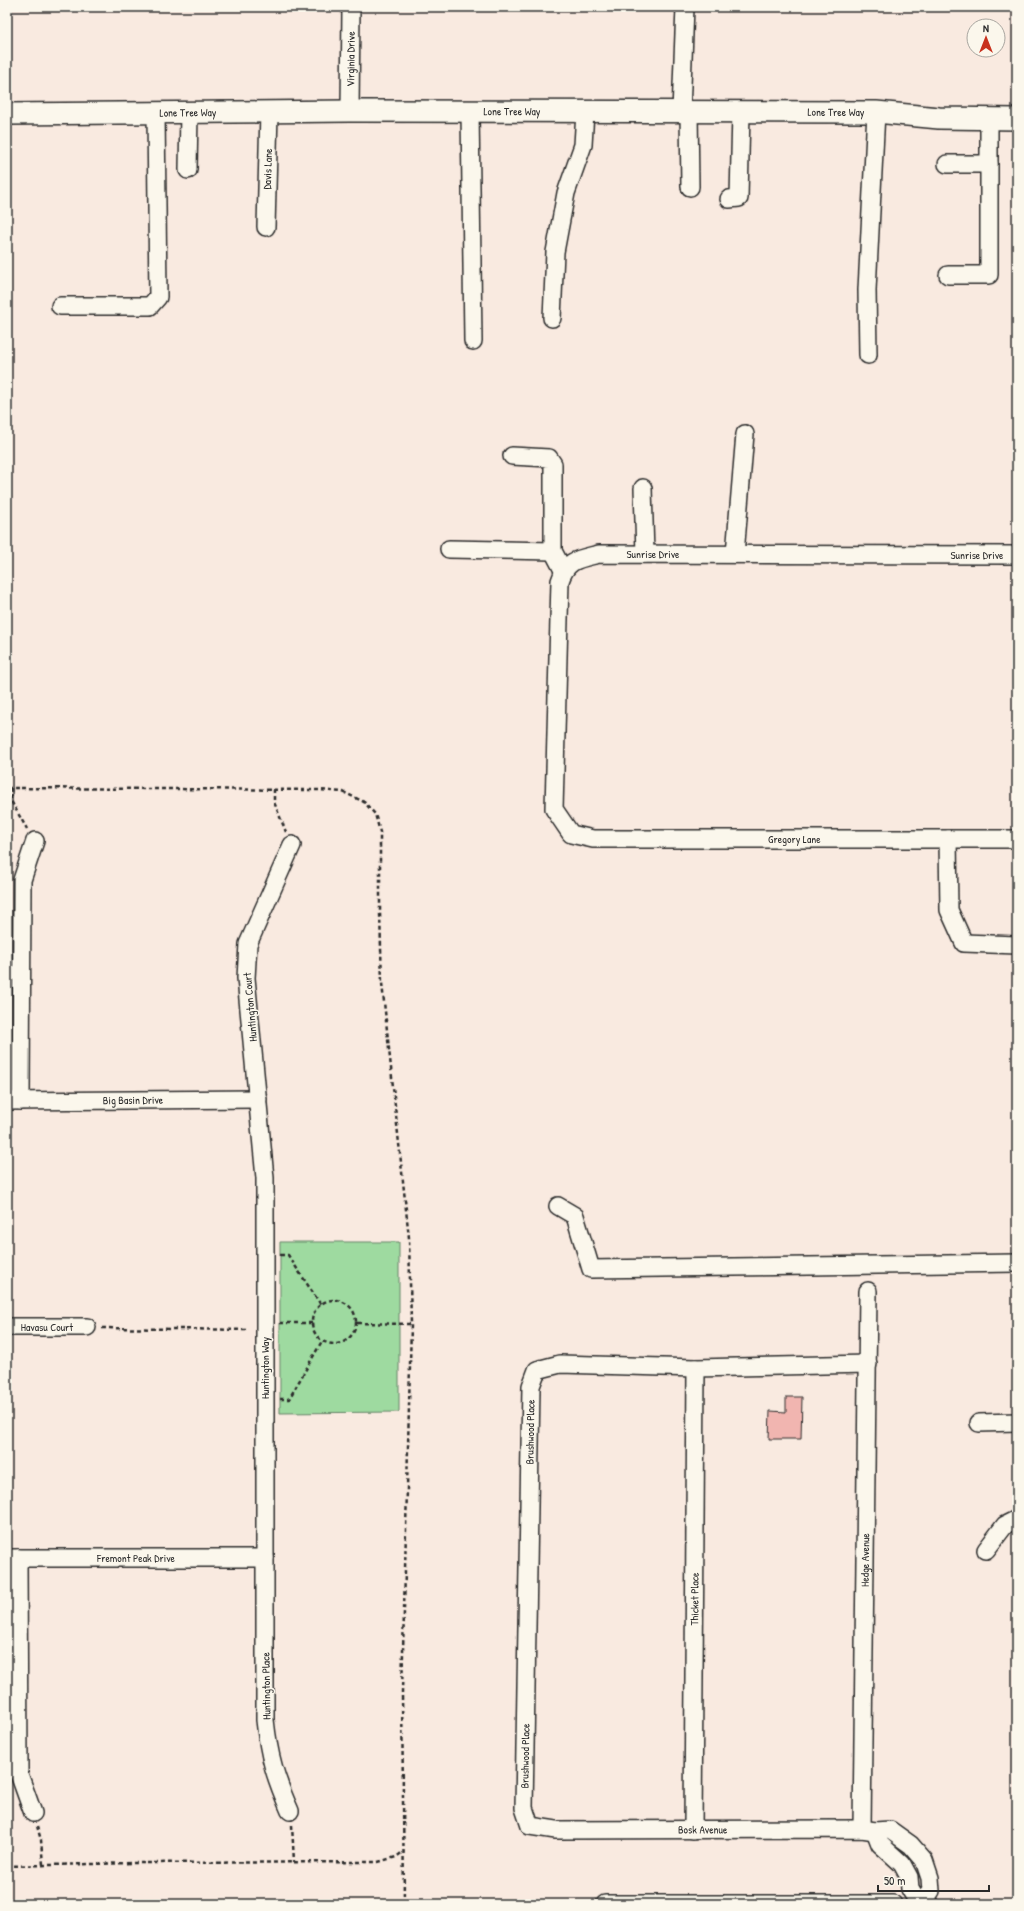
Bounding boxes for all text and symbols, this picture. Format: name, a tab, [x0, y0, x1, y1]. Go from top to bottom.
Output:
north arrow	[966, 18, 1006, 58]
text: N	[983, 21, 989, 35]
street label: Virginia Drive	[343, 31, 358, 87]
street label: Lone Tree Way	[484, 104, 541, 118]
street label: Lone Tree Way	[159, 105, 217, 120]
street label: Lone Tree Way	[808, 105, 865, 119]
street label: Davis Lane	[260, 148, 275, 190]
street label: Sunrise Drive	[627, 547, 680, 561]
street label: Sunrise Drive	[951, 548, 1004, 562]
street label: Gregory Lane	[768, 832, 821, 846]
street label: Huntington Court	[240, 972, 260, 1042]
street label: Big Basin Drive	[103, 1093, 164, 1107]
street label: Havasu Court	[21, 1320, 73, 1334]
street label: Huntington Way	[258, 1337, 272, 1399]
street label: Brushwood Place	[522, 1399, 538, 1465]
street label: Hedge Avenue	[858, 1533, 872, 1587]
street label: Fremont Peak Drive	[96, 1551, 176, 1565]
street label: Thicket Place	[687, 1572, 702, 1626]
street label: Huntington Place	[258, 1651, 274, 1720]
street label: Brushwood Place	[517, 1723, 533, 1789]
street label: Bosk Avenue	[678, 1822, 728, 1837]
scale bar	[878, 1867, 989, 1893]
text: 50 m	[884, 1872, 905, 1889]

